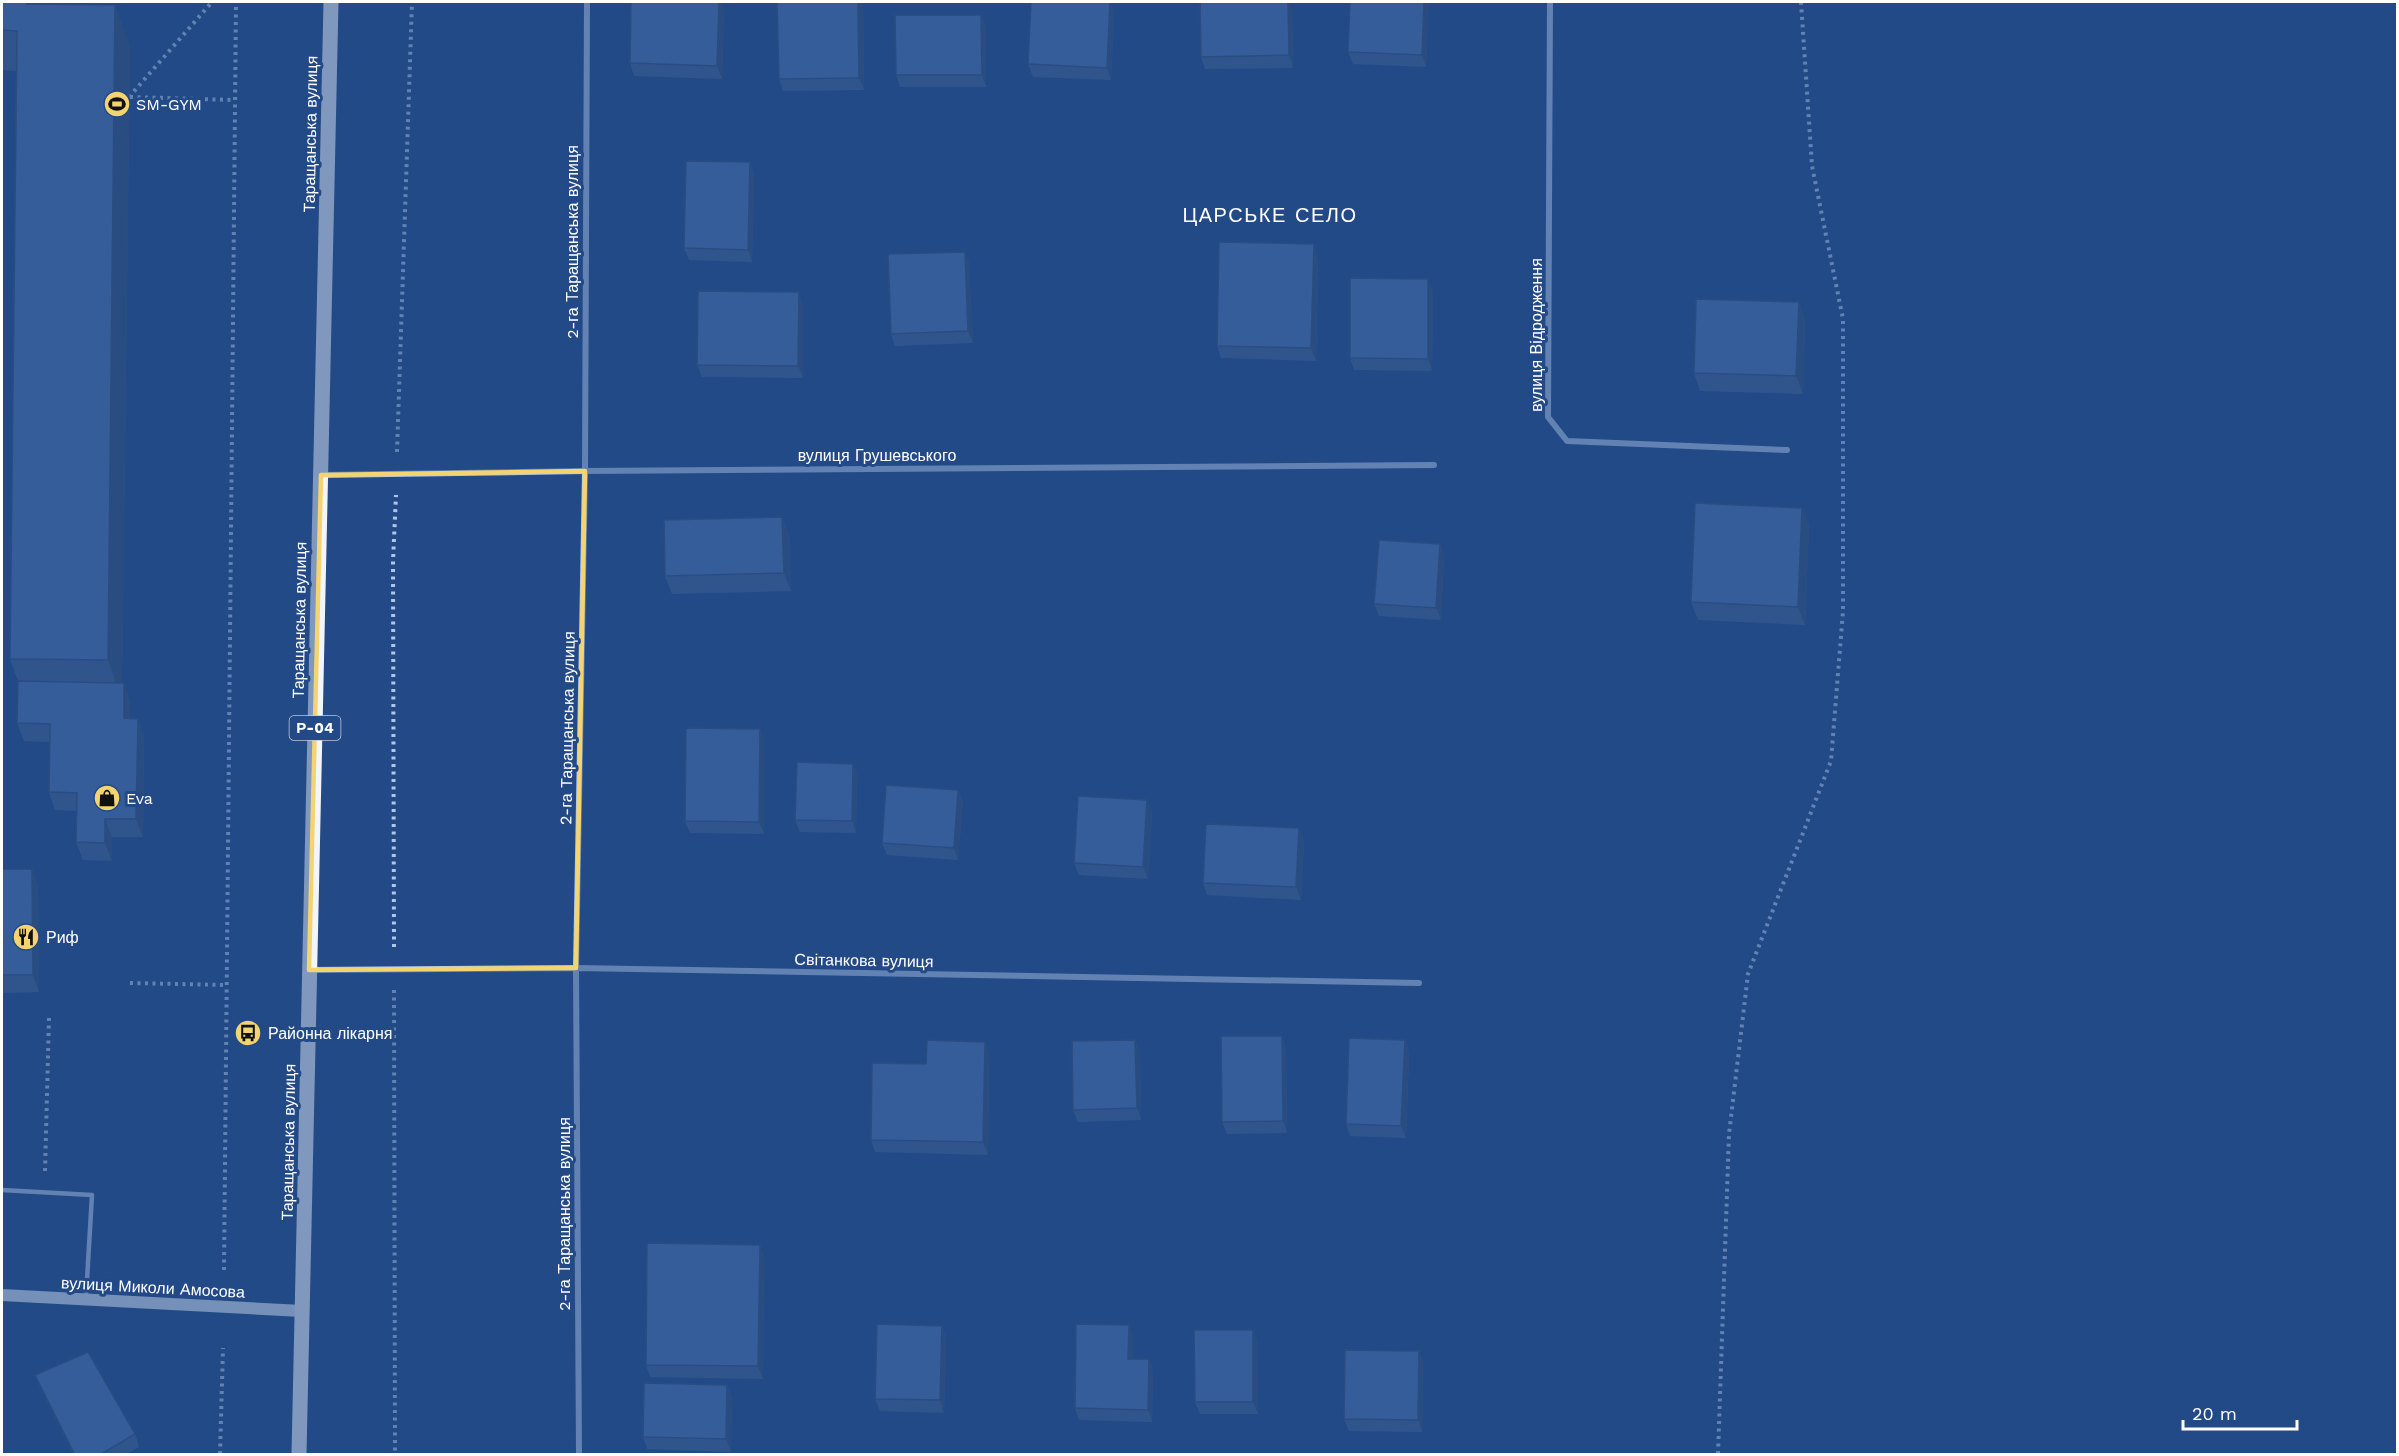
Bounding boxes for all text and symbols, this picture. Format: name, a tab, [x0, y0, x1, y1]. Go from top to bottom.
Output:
street label: Таращанська вулиця	[300, 56, 321, 212]
sports icon: SM-GYM	[102, 89, 132, 119]
place label: SM-GYM	[136, 95, 202, 114]
street label: 2-га Таращанська вулиця	[563, 145, 582, 339]
district label: ЦАРСЬКЕ СЕЛО	[1182, 203, 1358, 227]
street label: вулиця Відродження	[1527, 258, 1546, 412]
street label: вулиця Грушевського	[798, 446, 956, 465]
street label: Таращанська вулиця	[289, 542, 310, 698]
street label: 2-га Таращанська вулиця	[556, 631, 579, 825]
road number: Р-04	[290, 716, 340, 740]
shop icon: Eva	[92, 783, 122, 813]
place label: Eva	[126, 789, 153, 808]
restaurant icon: Риф	[11, 922, 41, 952]
place label: Риф	[46, 928, 79, 947]
street label: Світанкова вулиця	[794, 950, 934, 971]
bus stop icon: Районна лікарня	[233, 1018, 263, 1048]
place label: Районна лікарня	[268, 1024, 392, 1043]
street label: Таращанська вулиця	[278, 1064, 299, 1220]
street label: 2-га Таращанська вулиця	[555, 1117, 574, 1311]
street label: вулиця Миколи Амосова	[61, 1273, 245, 1302]
scale bar	[2183, 1393, 2297, 1431]
text: 20 m	[2192, 1403, 2237, 1424]

